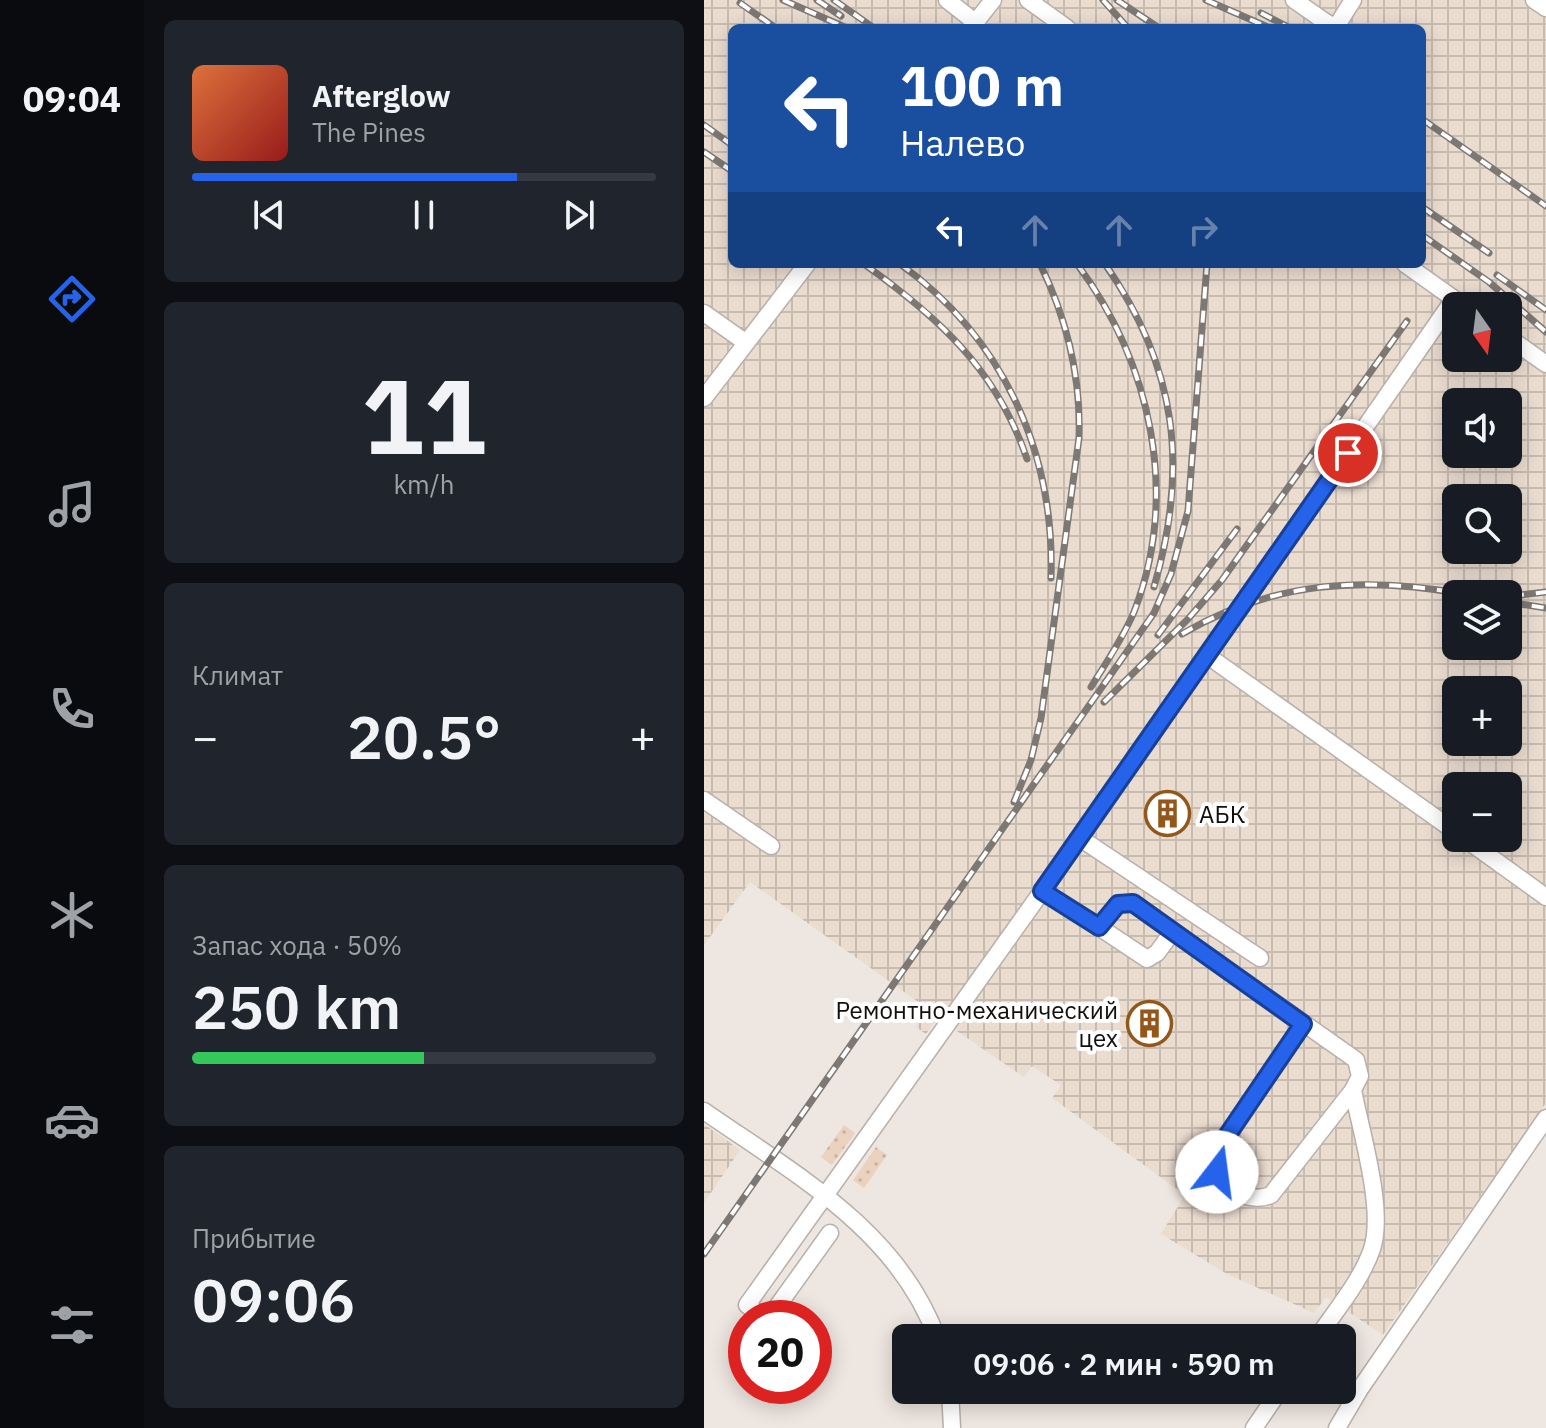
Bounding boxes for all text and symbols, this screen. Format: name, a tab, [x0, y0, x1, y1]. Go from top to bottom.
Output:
text: 100 m	[900, 49, 1064, 121]
icon: left	[768, 56, 872, 160]
text: 09:04	[23, 75, 121, 122]
text: Afterglow	[312, 76, 451, 115]
text: The Pines	[312, 115, 426, 149]
text: Налево	[900, 119, 1025, 166]
icon: previous	[247, 193, 291, 237]
icon: pause	[402, 193, 446, 237]
icon: next	[557, 193, 601, 237]
icon: left	[929, 208, 973, 252]
icon: ahead	[1013, 208, 1057, 252]
icon: ahead	[1097, 208, 1141, 252]
icon: right	[1181, 208, 1225, 252]
icon: directions	[44, 271, 100, 327]
north arrow	[1442, 292, 1522, 372]
map controls	[1442, 292, 1522, 852]
text: 11	[362, 347, 486, 483]
button: sound	[1442, 388, 1522, 468]
pin	[1314, 419, 1382, 487]
icon: arrive	[1326, 431, 1370, 475]
text: km/h	[393, 467, 455, 501]
icon: music	[44, 476, 100, 532]
button: search	[1442, 484, 1522, 564]
button: layers	[1442, 580, 1522, 660]
text: Климат	[192, 658, 283, 692]
button: +	[1442, 676, 1522, 756]
icon: phone	[44, 681, 100, 737]
text: 20.5°	[347, 697, 501, 776]
text: −	[192, 708, 218, 765]
text: +	[630, 708, 656, 765]
button: −	[1442, 772, 1522, 852]
building icon: АБК	[1144, 790, 1192, 838]
place label: АБК	[1199, 798, 1246, 830]
icon: climate	[44, 887, 100, 943]
text: Запас хода · 50%	[192, 928, 402, 962]
text: 250 km	[192, 967, 401, 1046]
place label: Ремонтно-механический цех	[835, 994, 1118, 1054]
building icon: Ремонтно-механический цех	[1125, 1000, 1173, 1048]
icon: car	[44, 1092, 100, 1148]
position arrow	[1175, 1130, 1259, 1214]
text: Прибытие	[192, 1221, 316, 1255]
text: 09:06	[192, 1260, 355, 1339]
icon: filters	[44, 1297, 100, 1353]
speed limit sign: 20	[728, 1300, 832, 1404]
text: 09:06 · 2 мин · 590 m	[973, 1344, 1275, 1383]

